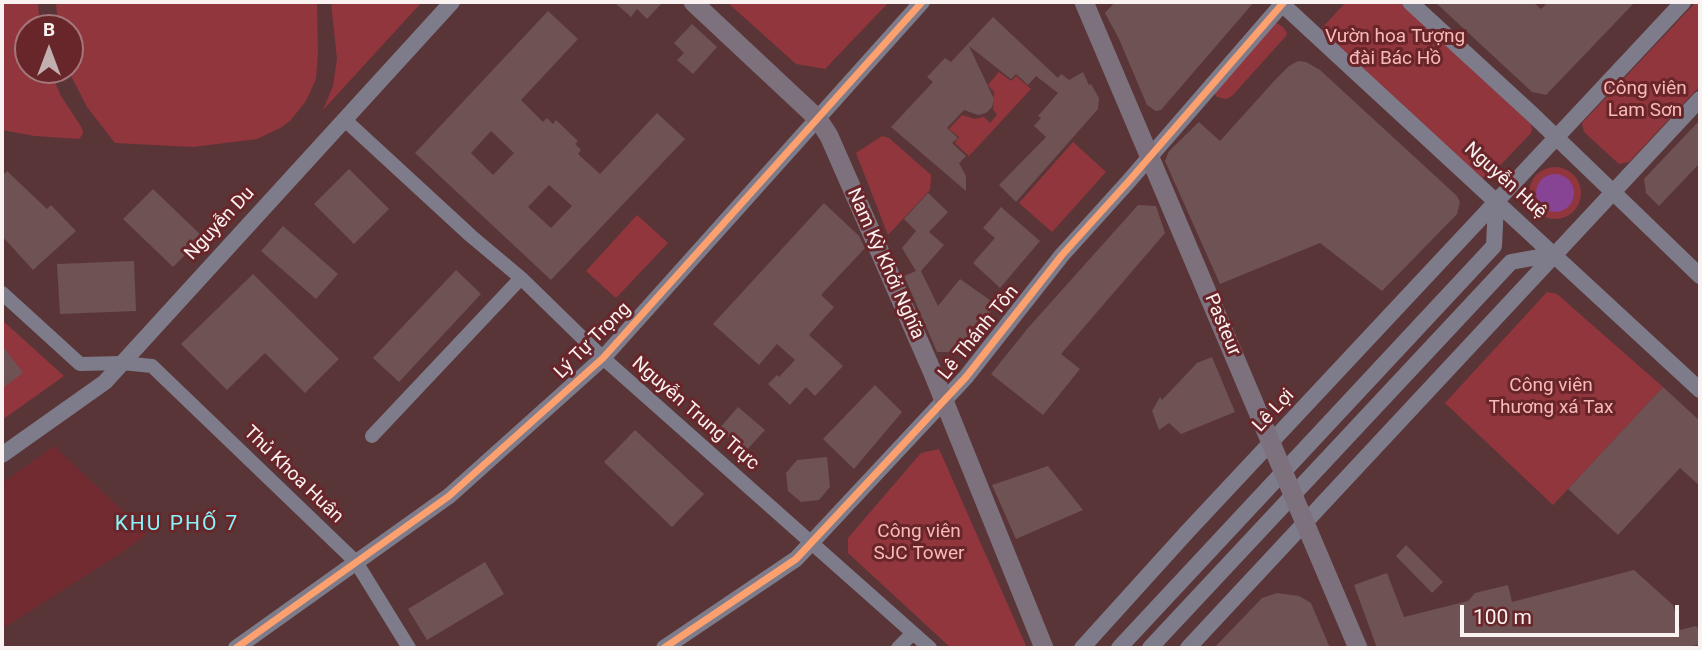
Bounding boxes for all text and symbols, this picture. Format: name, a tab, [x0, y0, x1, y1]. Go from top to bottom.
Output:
north arrow	[14, 14, 84, 84]
text: B	[43, 18, 55, 41]
park label: Vườn hoa Tượng đài Bác Hồ	[1325, 26, 1465, 70]
park label: Công viên Lam Sơn	[1603, 78, 1687, 122]
street label: Nguyễn Huệ	[1459, 138, 1551, 224]
street label: Nguyễn Du	[180, 183, 260, 265]
street label: Nam Kỳ Khởi Nghĩa	[841, 185, 929, 343]
street label: Lê Thánh Tôn	[934, 281, 1024, 385]
street label: Pasteur	[1199, 291, 1245, 359]
street label: Lý Tự Trọng	[550, 298, 636, 384]
street label: Nguyễn Trung Trực	[627, 353, 763, 475]
park label: Công viên Thương xá Tax	[1489, 375, 1613, 419]
street label: Lê Lợi	[1248, 385, 1300, 437]
street label: Thủ Khoa Huân	[238, 422, 348, 528]
district label: KHU PHỐ 7	[116, 512, 238, 538]
park label: Công viên SJC Tower	[874, 521, 964, 565]
scale bar	[1464, 590, 1683, 634]
text: 100 m	[1473, 605, 1532, 629]

